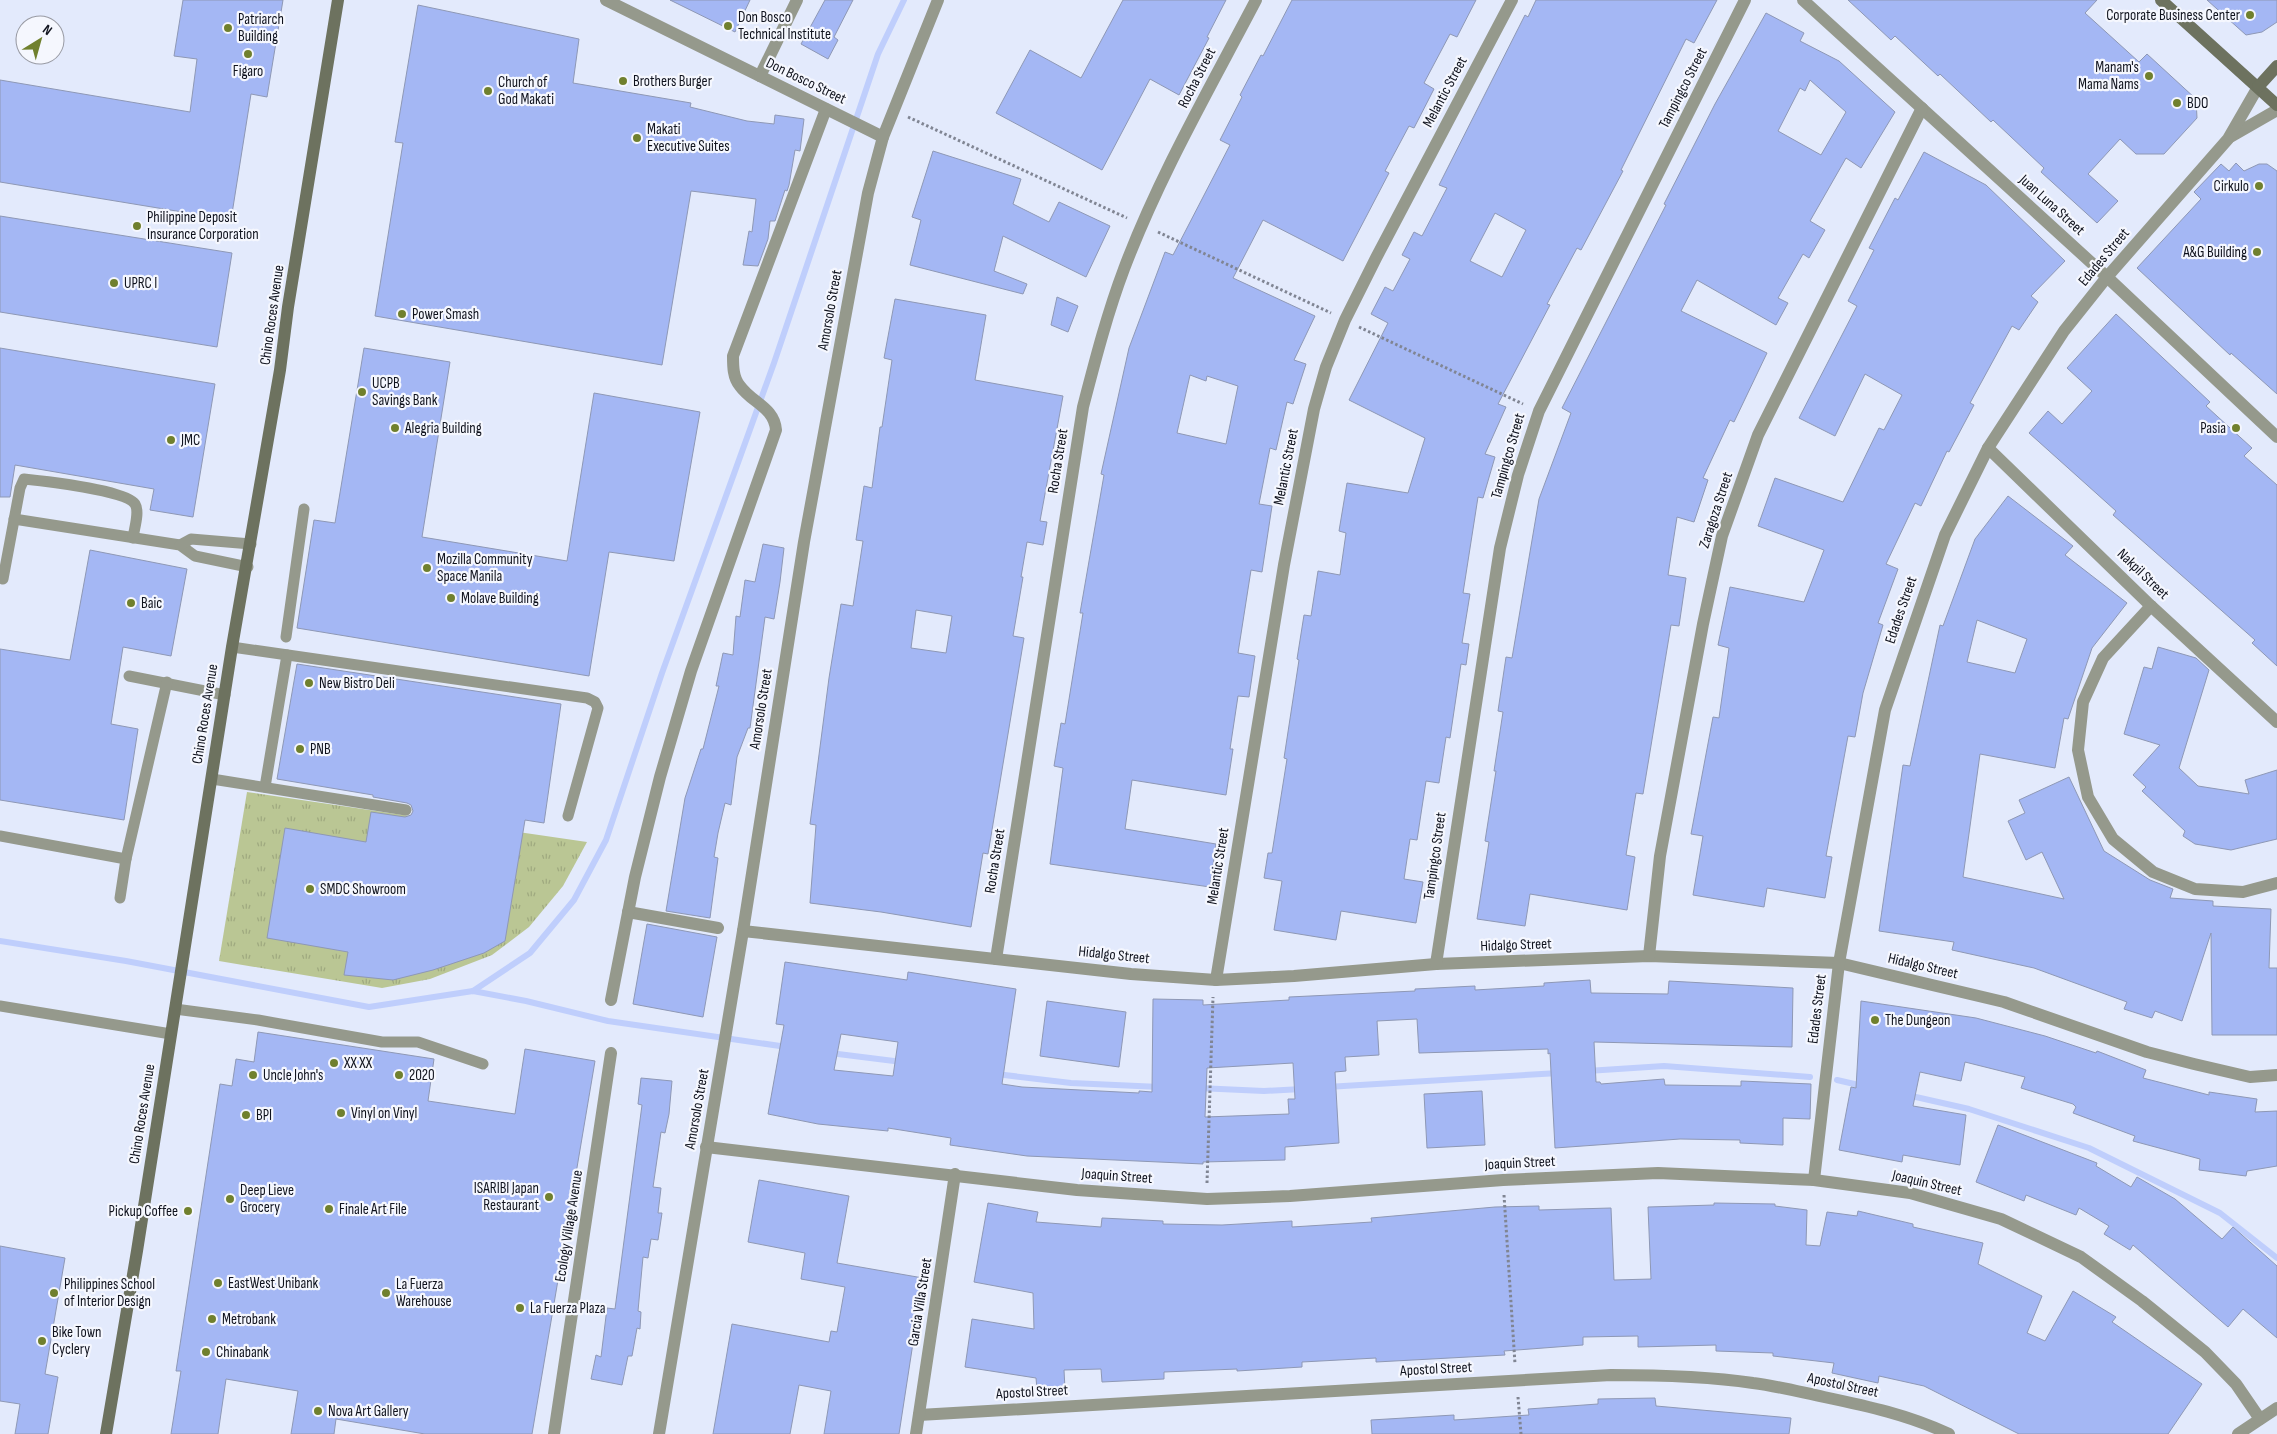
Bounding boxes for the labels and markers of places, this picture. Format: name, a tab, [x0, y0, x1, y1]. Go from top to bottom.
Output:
place label: Corporate Business Center	[2106, 6, 2241, 25]
place label: Don Bosco Technical Institute	[738, 8, 831, 44]
marker: Corporate Business Center	[2244, 9, 2256, 21]
place label: Patriarch Building	[238, 10, 284, 46]
marker: Don Bosco Technical Institute	[722, 20, 734, 32]
marker: Patriarch Building	[222, 22, 234, 34]
marker: Figaro	[242, 48, 254, 60]
place label: Manam's Mama Nams	[2078, 58, 2139, 94]
place label: Figaro	[233, 62, 263, 81]
marker: Manam's Mama Nams	[2143, 70, 2155, 82]
place label: Brothers Burger	[633, 72, 713, 91]
place label: Church of God Makati	[498, 73, 554, 109]
marker: Brothers Burger	[617, 75, 629, 87]
marker: Church of God Makati	[482, 85, 494, 97]
place label: BDO	[2187, 94, 2208, 113]
marker: BDO	[2171, 97, 2183, 109]
place label: Makati Executive Suites	[647, 120, 730, 156]
marker: Makati Executive Suites	[631, 132, 643, 144]
place label: Cirkulo	[2214, 177, 2249, 196]
marker: Cirkulo	[2253, 180, 2265, 192]
place label: Philippine Deposit Insurance Corporation	[147, 208, 259, 244]
marker: Philippine Deposit Insurance Corporation	[131, 220, 143, 232]
place label: A&G Building	[2182, 243, 2247, 262]
marker: A&G Building	[2251, 246, 2263, 258]
place label: UPRC I	[124, 274, 157, 293]
marker: UPRC I	[108, 277, 120, 289]
place label: Power Smash	[412, 305, 479, 324]
marker: Power Smash	[396, 308, 408, 320]
place label: UCPB Savings Bank	[372, 374, 438, 410]
marker: UCPB Savings Bank	[356, 386, 368, 398]
place label: Alegria Building	[404, 419, 482, 438]
place label: Pasia	[2200, 419, 2226, 438]
marker: Alegria Building	[389, 422, 401, 434]
marker: Pasia	[2230, 422, 2242, 434]
place label: JMC	[180, 431, 200, 450]
marker: JMC	[165, 434, 177, 446]
place label: Mozilla Community Space Manila	[437, 550, 533, 586]
marker: Mozilla Community Space Manila	[421, 562, 433, 574]
place label: Molave Building	[461, 589, 539, 608]
marker: Molave Building	[445, 592, 457, 604]
place label: Baic	[141, 594, 162, 613]
marker: Baic	[125, 597, 137, 609]
place label: New Bistro Deli	[319, 674, 395, 693]
marker: New Bistro Deli	[303, 677, 315, 689]
place label: PNB	[310, 740, 331, 759]
marker: PNB	[294, 743, 306, 755]
place label: SMDC Showroom	[320, 880, 406, 899]
marker: SMDC Showroom	[304, 883, 316, 895]
place label: The Dungeon	[1885, 1011, 1950, 1030]
marker: The Dungeon	[1869, 1014, 1881, 1026]
place label: XX XX	[343, 1054, 373, 1073]
marker: XX XX	[328, 1057, 340, 1069]
place label: Uncle John's	[263, 1066, 323, 1085]
place label: 2020	[409, 1066, 435, 1085]
marker: Uncle John's	[247, 1069, 259, 1081]
marker: 2020	[393, 1069, 405, 1081]
place label: Vinyl on Vinyl	[351, 1104, 417, 1123]
place label: BPI	[256, 1106, 272, 1125]
marker: Vinyl on Vinyl	[335, 1107, 347, 1119]
marker: BPI	[240, 1109, 252, 1121]
place label: ISARIBI Japan Restaurant	[474, 1179, 539, 1215]
place label: Deep Lieve Grocery	[240, 1181, 294, 1217]
marker: ISARIBI Japan Restaurant	[543, 1191, 555, 1203]
marker: Deep Lieve Grocery	[224, 1193, 236, 1205]
place label: Finale Art File	[339, 1200, 407, 1219]
place label: Pickup Coffee	[109, 1202, 178, 1221]
marker: Finale Art File	[323, 1203, 335, 1215]
marker: Pickup Coffee	[182, 1205, 194, 1217]
place label: EastWest Unibank	[228, 1274, 319, 1293]
place label: Philippines School of Interior Design	[64, 1275, 155, 1311]
place label: La Fuerza Warehouse	[396, 1275, 452, 1311]
marker: EastWest Unibank	[212, 1277, 224, 1289]
marker: Philippines School of Interior Design	[48, 1287, 60, 1299]
marker: La Fuerza Warehouse	[380, 1287, 392, 1299]
place label: La Fuerza Plaza	[530, 1299, 606, 1318]
marker: La Fuerza Plaza	[514, 1302, 526, 1314]
place label: Metrobank	[222, 1310, 276, 1329]
marker: Metrobank	[206, 1313, 218, 1325]
place label: Bike Town Cyclery	[52, 1323, 101, 1359]
marker: Bike Town Cyclery	[36, 1335, 48, 1347]
place label: Chinabank	[216, 1343, 269, 1362]
marker: Chinabank	[200, 1346, 212, 1358]
place label: Nova Art Gallery	[328, 1402, 409, 1421]
marker: Nova Art Gallery	[312, 1405, 324, 1417]

